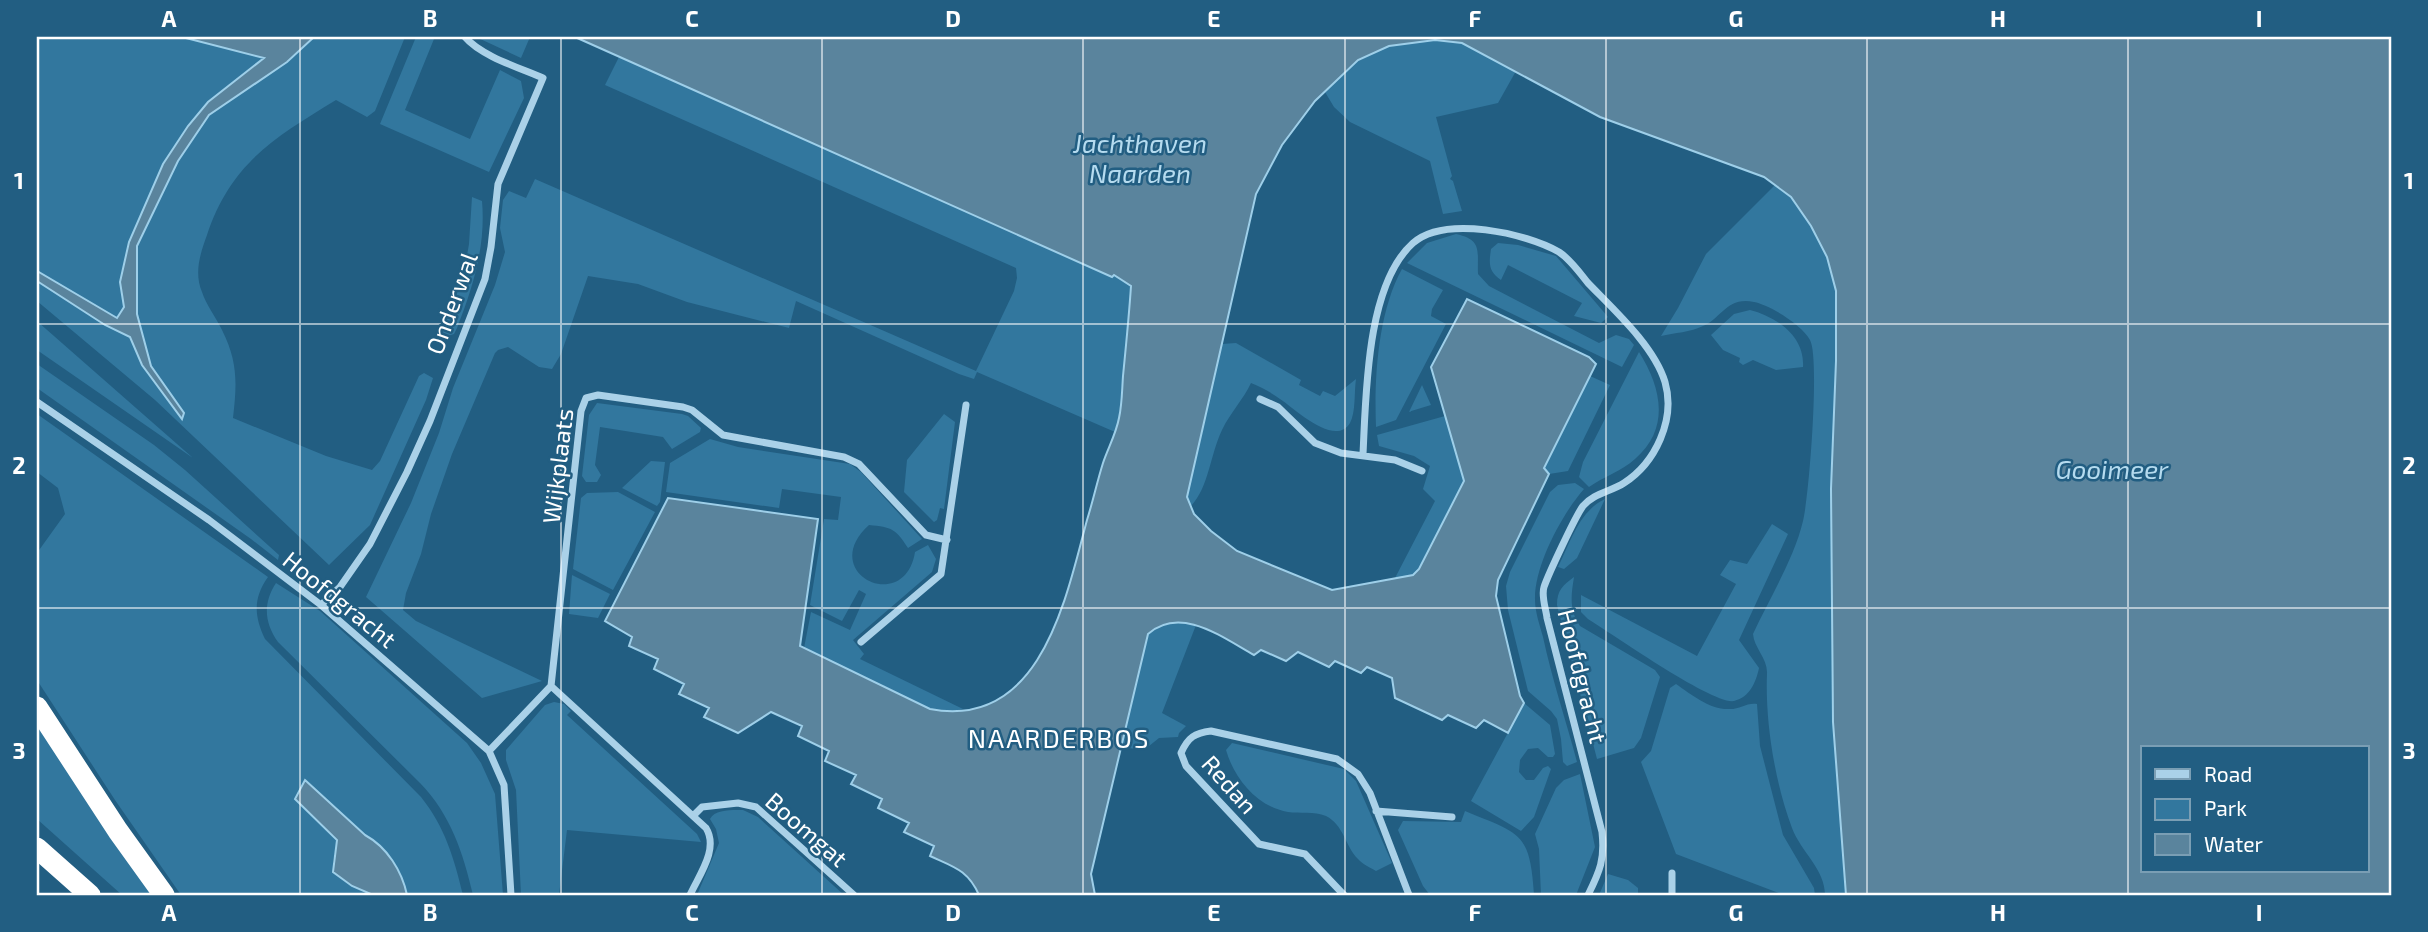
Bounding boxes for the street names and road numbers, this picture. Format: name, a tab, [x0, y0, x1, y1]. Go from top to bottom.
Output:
street label: Onderwal	[419, 248, 483, 358]
street label: Wijkplaats	[536, 407, 578, 525]
street label: Hoofdgracht	[278, 545, 402, 653]
street label: Hoofdgracht	[1552, 606, 1614, 746]
street label: Redan	[1196, 749, 1264, 819]
street label: Boomgat	[760, 786, 854, 872]

